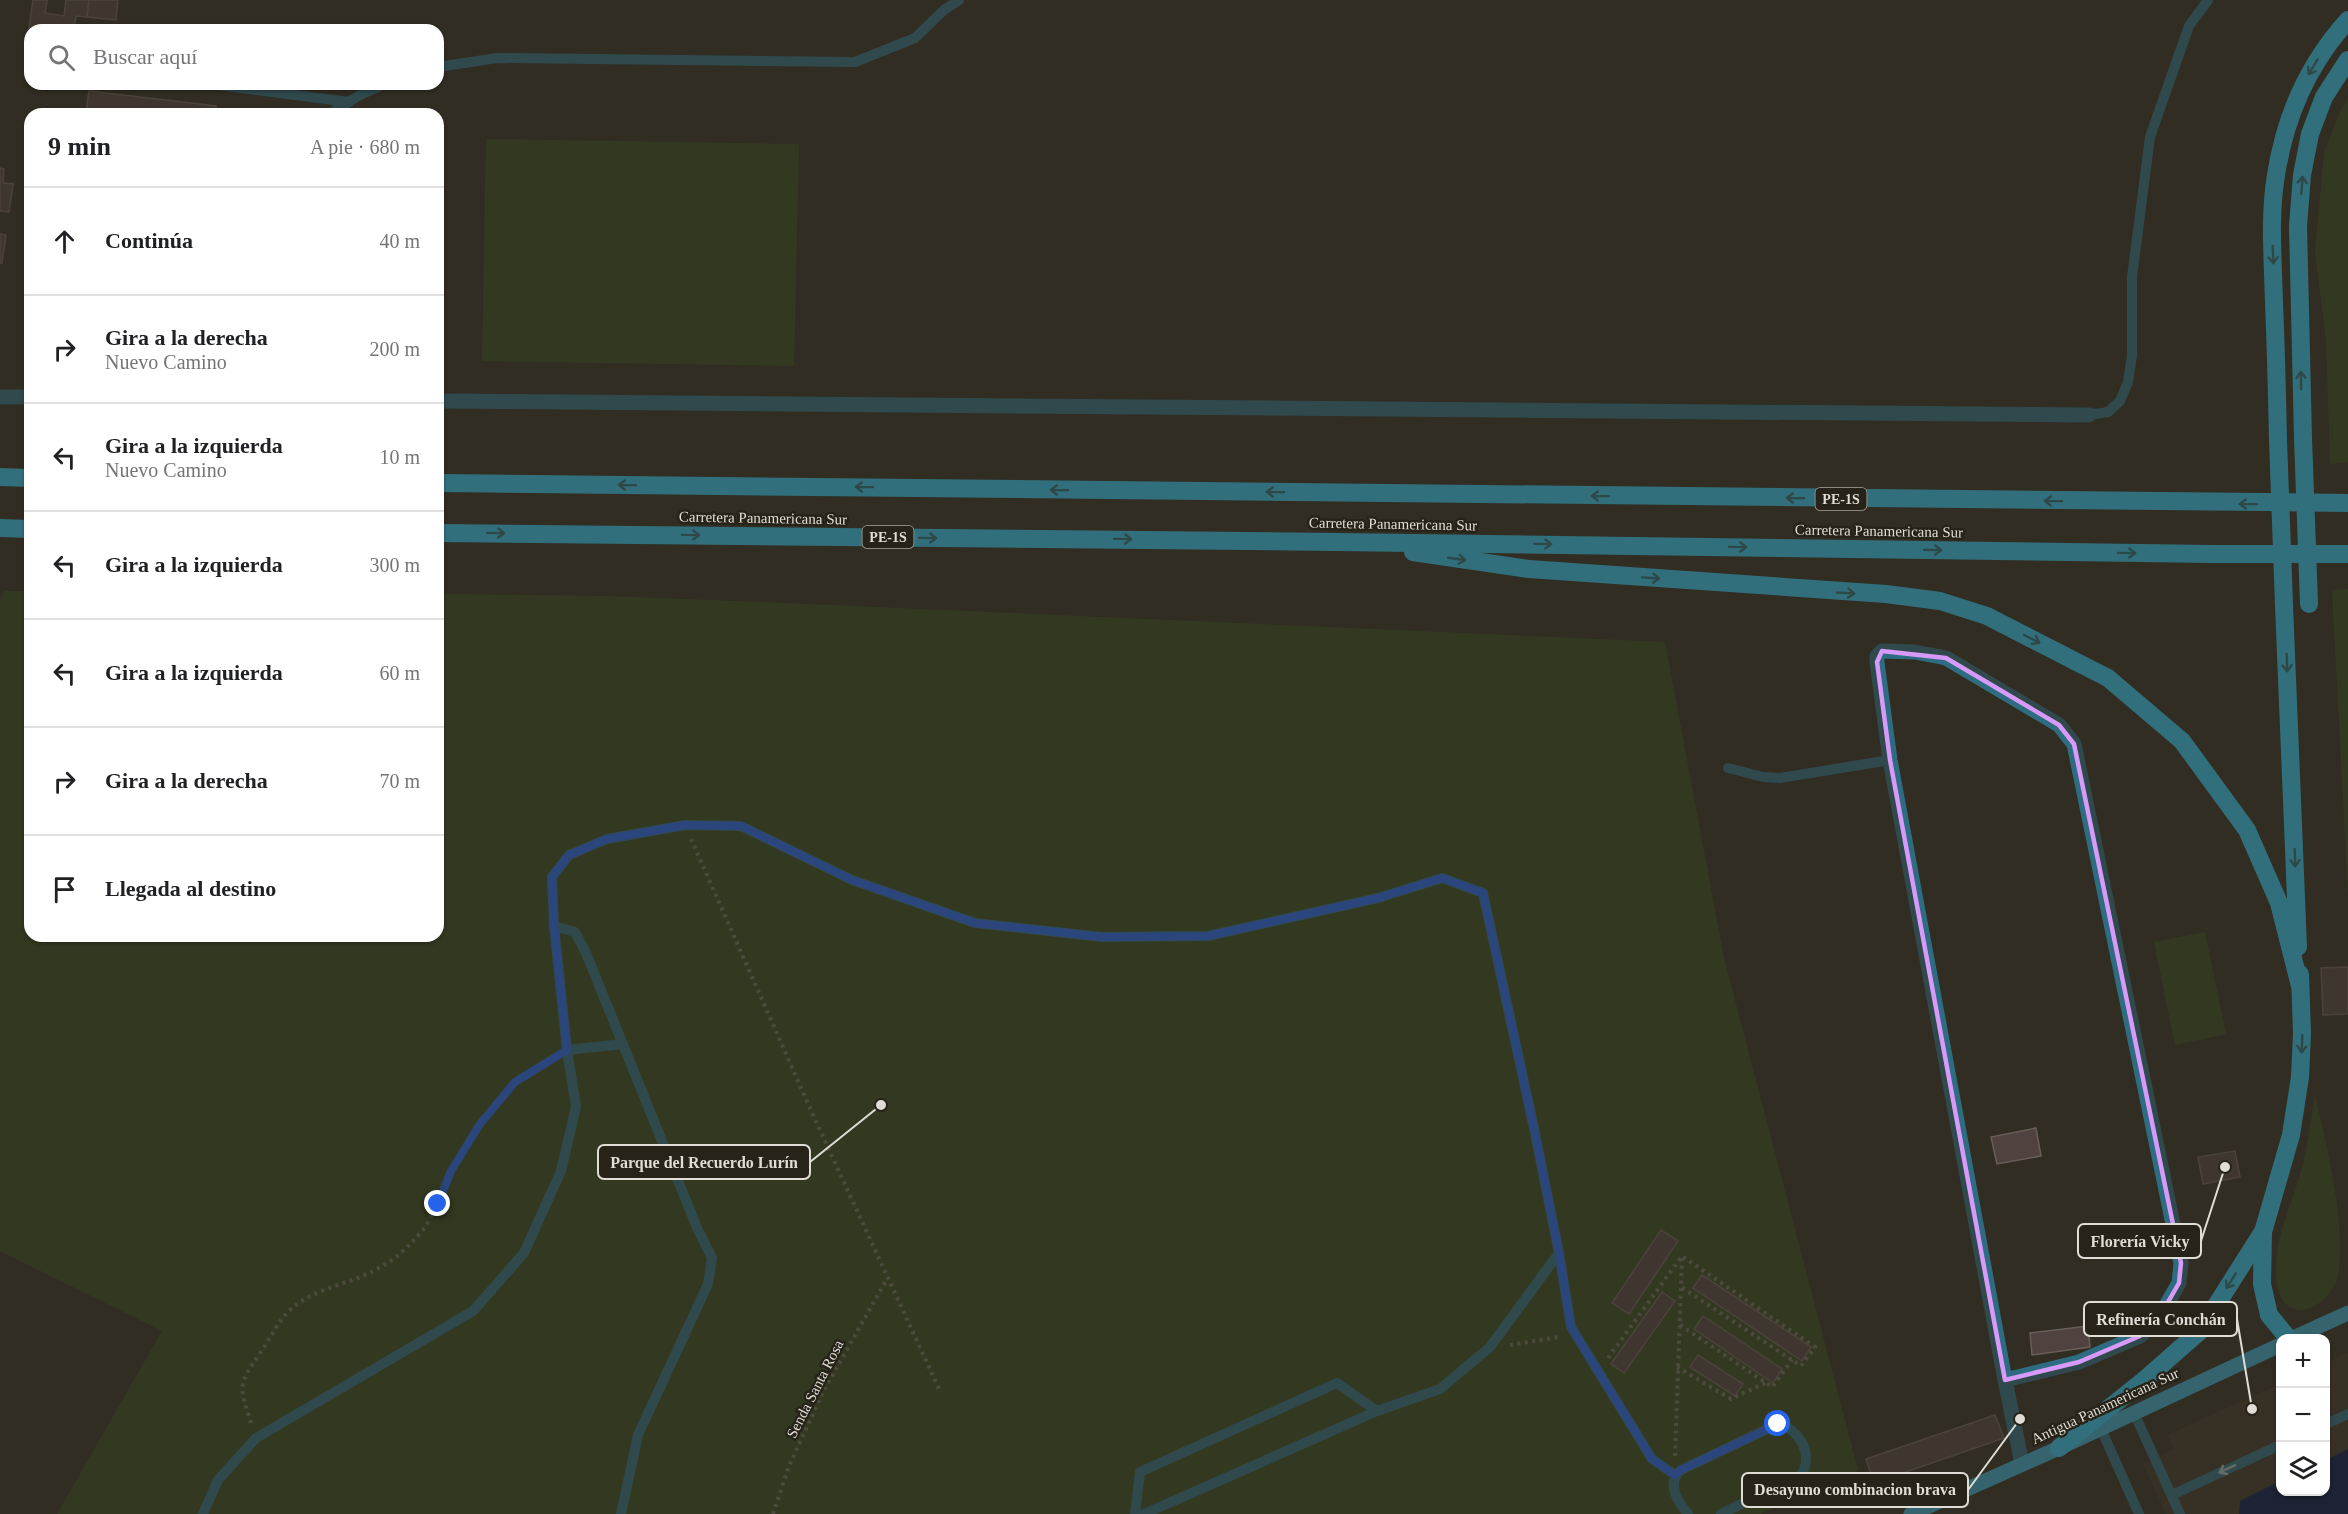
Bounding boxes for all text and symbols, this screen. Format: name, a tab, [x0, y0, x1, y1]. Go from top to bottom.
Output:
search box	[24, 24, 444, 90]
icon: search	[45, 41, 78, 74]
text: Buscar aquí	[93, 44, 197, 69]
one-way arrow	[2307, 58, 2319, 75]
text: 9 min	[48, 132, 111, 161]
text: A pie · 680 m	[310, 136, 420, 158]
one-way arrow	[2297, 176, 2308, 195]
icon: ahead	[48, 225, 81, 258]
text: Continúa	[105, 228, 193, 253]
text: 40 m	[379, 230, 420, 252]
one-way arrow	[2267, 244, 2279, 264]
text: Gira a la derecha	[105, 325, 268, 350]
icon: right	[48, 333, 81, 366]
text: 200 m	[369, 338, 420, 360]
text: Nuevo Camino	[105, 351, 227, 373]
one-way arrow	[2296, 370, 2307, 390]
text: Gira a la izquierda	[105, 433, 283, 458]
icon: left	[48, 441, 81, 474]
text: 10 m	[379, 446, 420, 468]
text: Nuevo Camino	[105, 459, 227, 481]
one-way arrow	[618, 479, 638, 491]
one-way arrow	[855, 482, 875, 493]
one-way arrow	[1050, 484, 1070, 496]
one-way arrow	[1266, 486, 1286, 498]
road number: PE-1S	[1816, 488, 1866, 510]
one-way arrow	[1590, 490, 1610, 502]
one-way arrow	[1785, 492, 1805, 504]
one-way arrow	[2043, 495, 2063, 507]
one-way arrow	[2238, 498, 2258, 510]
street label: Carretera Panamericana Sur	[679, 509, 847, 527]
street label: Carretera Panamericana Sur	[1309, 515, 1477, 533]
street label: Carretera Panamericana Sur	[1795, 522, 1963, 540]
road number: PE-1S	[862, 526, 914, 548]
one-way arrow	[486, 527, 506, 539]
one-way arrow	[681, 529, 701, 541]
one-way arrow	[918, 532, 938, 543]
one-way arrow	[1113, 534, 1133, 545]
one-way arrow	[1532, 539, 1552, 550]
one-way arrow	[1727, 541, 1747, 553]
one-way arrow	[1922, 544, 1942, 556]
one-way arrow	[2117, 547, 2137, 559]
icon: left	[48, 549, 81, 582]
text: Gira a la izquierda	[105, 552, 283, 577]
one-way arrow	[1447, 553, 1467, 564]
text: 300 m	[369, 554, 420, 576]
one-way arrow	[1641, 573, 1661, 584]
one-way arrow	[1835, 587, 1855, 598]
one-way arrow	[2023, 634, 2041, 645]
one-way arrow	[2281, 652, 2292, 672]
icon: left	[48, 657, 81, 690]
text: Gira a la izquierda	[105, 660, 283, 685]
text: 60 m	[379, 662, 420, 684]
icon: right	[48, 765, 81, 798]
text: Gira a la derecha	[105, 768, 268, 793]
text: 70 m	[379, 770, 420, 792]
one-way arrow	[2289, 847, 2300, 867]
icon: arrive	[48, 873, 81, 906]
text: Llegada al destino	[105, 876, 276, 901]
one-way arrow	[2296, 1034, 2307, 1054]
callout: Parque del Recuerdo Lurín	[598, 1145, 810, 1179]
text: Parque del Recuerdo Lurín	[610, 1154, 798, 1172]
route end	[424, 1190, 450, 1216]
callout: Florería Vicky	[2078, 1224, 2201, 1258]
text: Florería Vicky	[2091, 1233, 2189, 1251]
one-way arrow	[2225, 1272, 2237, 1289]
callout: Refinería Conchán	[2084, 1302, 2237, 1336]
text: Refinería Conchán	[2096, 1311, 2226, 1328]
map controls	[2276, 1334, 2330, 1496]
button: +	[2276, 1334, 2330, 1388]
street label: Senda Santa Rosa	[783, 1337, 847, 1441]
street label: Antigua Panamericana Sur	[2029, 1365, 2181, 1447]
button: −	[2276, 1388, 2330, 1442]
route start	[1764, 1410, 1790, 1436]
button: layers	[2276, 1442, 2330, 1496]
one-way arrow	[2219, 1464, 2237, 1476]
callout: Desayuno combinacion brava	[1742, 1473, 1968, 1507]
text: Desayuno combinacion brava	[1754, 1481, 1956, 1499]

